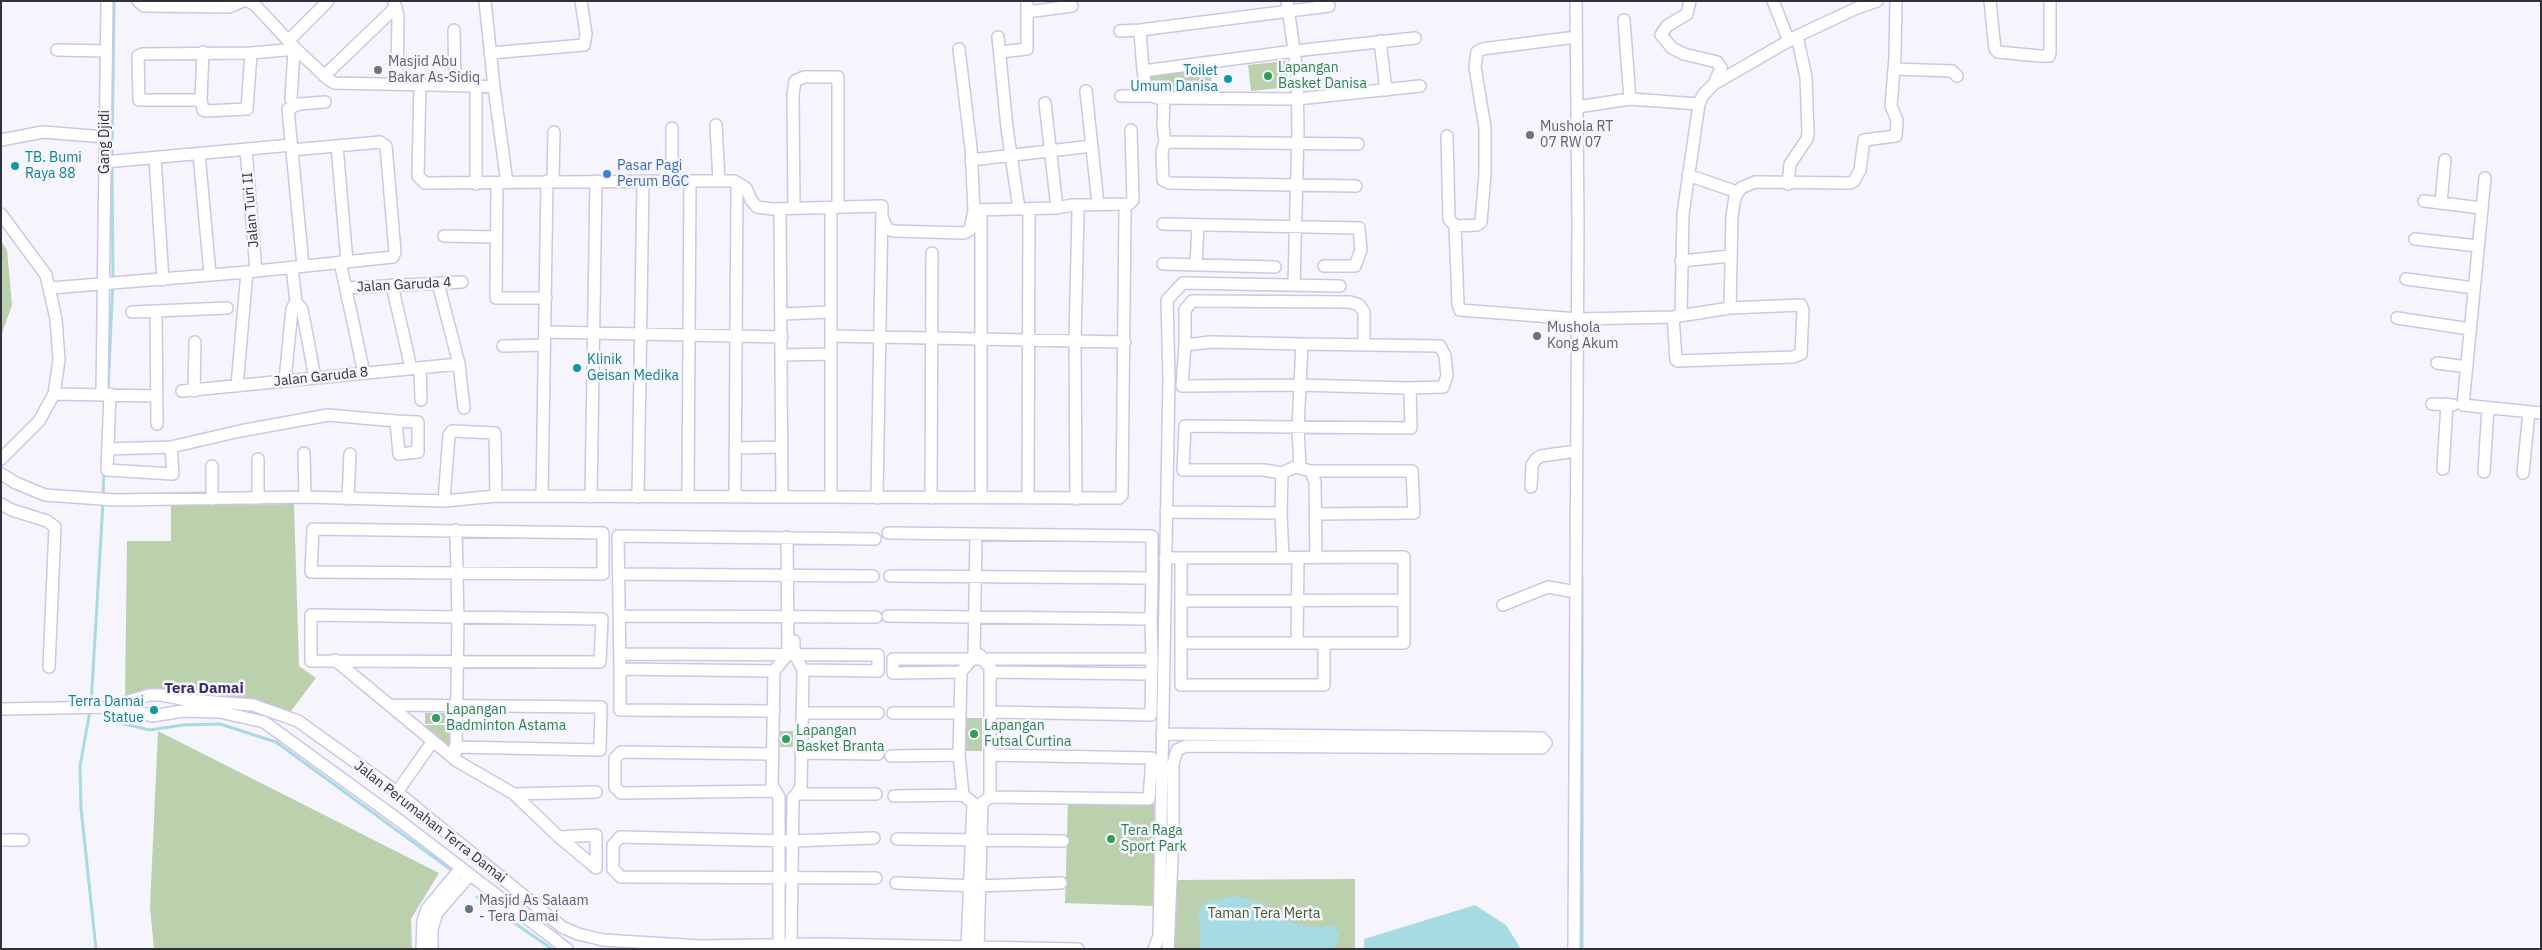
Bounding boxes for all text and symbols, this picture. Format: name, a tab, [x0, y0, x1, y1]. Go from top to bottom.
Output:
place label: Masjid Abu Bakar As-Sidiq	[388, 54, 480, 86]
place label: Lapangan Basket Danisa	[1278, 60, 1367, 92]
place label: Toilet Umum Danisa	[1130, 63, 1218, 95]
marker: Masjid Abu Bakar As-Sidiq	[372, 64, 384, 76]
marker: Lapangan Basket Danisa	[1262, 70, 1274, 82]
marker: Toilet Umum Danisa	[1222, 73, 1234, 85]
street label: Gang Djidi	[97, 110, 113, 174]
place label: Mushola RT 07 RW 07	[1540, 119, 1613, 152]
marker: Mushola RT 07 RW 07	[1524, 129, 1536, 141]
place label: TB. Bumi Raya 88	[25, 150, 82, 182]
place label: Pasar Pagi Perum BGC	[617, 158, 689, 190]
marker: TB. Bumi Raya 88	[9, 160, 21, 172]
marker: Pasar Pagi Perum BGC	[601, 168, 613, 180]
street label: Jalan Turi II	[239, 172, 263, 248]
street label: Jalan Garuda 4	[356, 274, 452, 296]
place label: Mushola Kong Akum	[1547, 320, 1618, 352]
marker: Mushola Kong Akum	[1531, 330, 1543, 342]
place label: Klinik Geisan Medika	[587, 352, 679, 384]
marker: Klinik Geisan Medika	[571, 362, 583, 374]
street label: Jalan Garuda 8	[273, 364, 369, 390]
district label: Tera Damai	[164, 680, 244, 698]
place label: Terra Damai Statue	[68, 694, 144, 726]
place label: Lapangan Badminton Astama	[446, 702, 566, 734]
marker: Terra Damai Statue	[148, 704, 160, 716]
marker: Lapangan Badminton Astama	[430, 712, 442, 724]
place label: Lapangan Futsal Curtina	[984, 718, 1071, 750]
place label: Lapangan Basket Branta	[796, 723, 885, 756]
marker: Lapangan Futsal Curtina	[968, 728, 980, 740]
marker: Lapangan Basket Branta	[780, 733, 792, 745]
street label: Jalan Perumahan Terra Damai	[351, 757, 509, 887]
place label: Tera Raga Sport Park	[1121, 823, 1187, 856]
marker: Tera Raga Sport Park	[1105, 833, 1117, 845]
place label: Masjid As Salaam - Tera Damai	[479, 893, 589, 926]
marker: Masjid As Salaam - Tera Damai	[463, 903, 475, 915]
park label: Taman Tera Merta	[1208, 906, 1320, 922]

